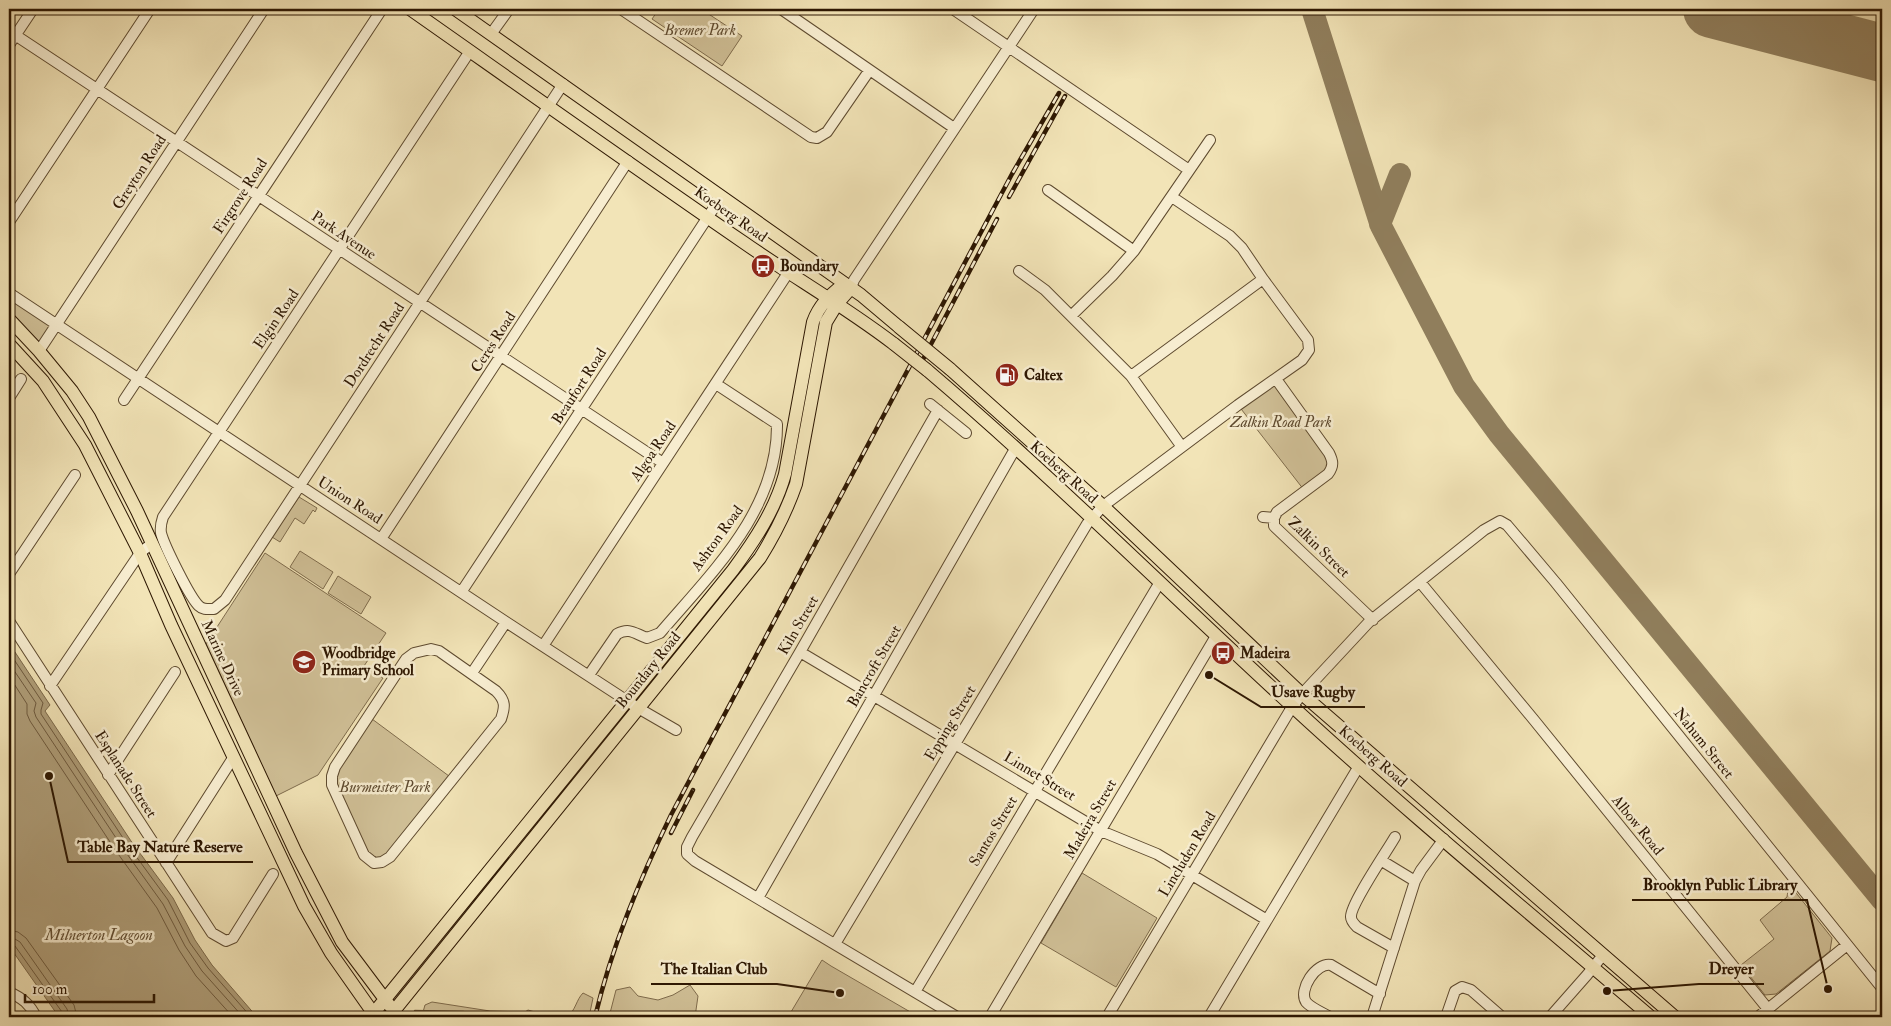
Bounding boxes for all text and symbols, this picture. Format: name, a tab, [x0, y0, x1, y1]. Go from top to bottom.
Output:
park label: Bremer Park	[663, 21, 736, 40]
street label: Greyton Road	[108, 131, 171, 213]
street label: Firgrove Road	[209, 155, 272, 237]
street label: Koeberg Road	[691, 182, 771, 247]
street label: Park Avenue	[308, 207, 380, 264]
bus stop icon: Boundary	[750, 253, 776, 279]
place label: Boundary	[780, 257, 840, 277]
street label: Elgin Road	[249, 285, 304, 353]
street label: Dordrecht Road	[340, 299, 409, 391]
street label: Ceres Road	[467, 308, 520, 376]
street label: Beaufort Road	[548, 344, 611, 428]
fuel station icon: Caltex	[994, 362, 1020, 388]
place label: Caltex	[1024, 366, 1063, 385]
park label: Zalkin Road Park	[1229, 413, 1332, 432]
street label: Algoa Road	[626, 417, 681, 486]
street label: Koeberg Road	[1026, 437, 1102, 508]
street label: Union Road	[314, 472, 386, 529]
street label: Ashton Road	[687, 501, 748, 576]
street label: Zalkin Street	[1283, 513, 1354, 582]
street label: Kiln Street	[774, 592, 823, 658]
street label: Marine Drive	[197, 617, 248, 699]
street label: Bancroft Street	[843, 622, 906, 711]
street label: Boundary Road	[612, 628, 685, 712]
bus stop icon: Madeira	[1210, 640, 1236, 666]
place label: Woodbridge Primary School	[321, 644, 414, 681]
place label: Madeira	[1239, 644, 1291, 663]
school or university icon: Woodbridge Primary School	[291, 649, 317, 675]
callout: Usave Rugby	[1261, 676, 1365, 707]
street label: Epping Street	[921, 682, 981, 765]
text: Usave Rugby	[1271, 682, 1356, 703]
street label: Nahum Street	[1669, 704, 1738, 783]
street label: Koeberg Road	[1334, 721, 1411, 792]
street label: Esplanade Street	[89, 727, 161, 822]
street label: Linnet Street	[1000, 747, 1079, 805]
street label: Madeira Street	[1060, 776, 1121, 863]
park label: Burmeister Park	[338, 778, 431, 797]
street label: Albow Road	[1607, 791, 1668, 860]
street label: Santos Street	[965, 793, 1022, 870]
street label: Lincluden Road	[1155, 808, 1221, 900]
callout: Table Bay Nature Reserve	[68, 831, 253, 862]
text: Table Bay Nature Reserve	[76, 837, 243, 858]
callout: Brooklyn Public Library	[1632, 869, 1807, 900]
text: Brooklyn Public Library	[1643, 875, 1798, 896]
water label: Milnerton Lagoon	[44, 925, 153, 945]
callout: The Italian Club	[651, 953, 777, 984]
callout: Dreyer	[1699, 953, 1764, 984]
text: The Italian Club	[660, 959, 768, 979]
text: Dreyer	[1708, 959, 1755, 980]
scale bar	[25, 971, 154, 1003]
text: 100 m	[32, 980, 68, 999]

